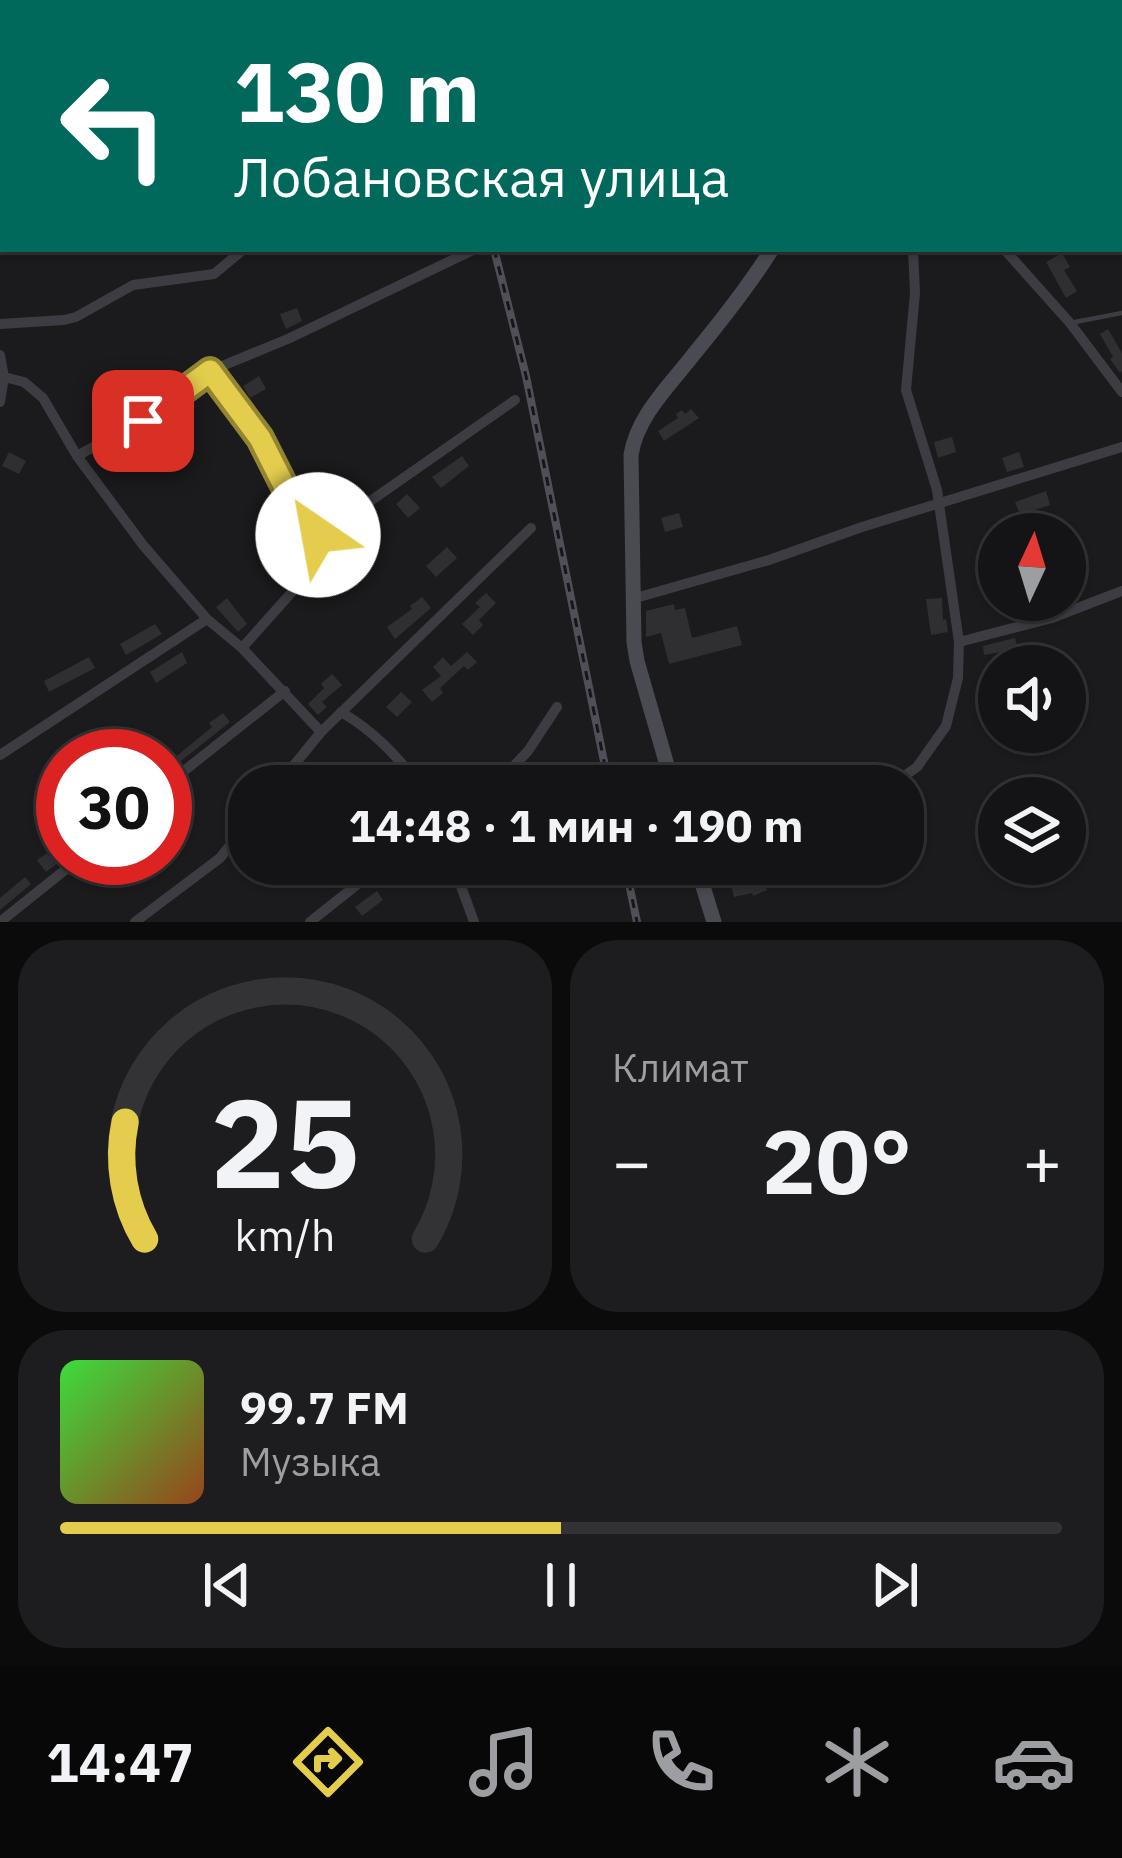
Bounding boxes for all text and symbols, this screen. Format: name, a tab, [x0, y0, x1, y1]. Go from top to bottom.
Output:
text: 130 m	[234, 36, 480, 145]
icon: left	[36, 48, 192, 204]
text: Лобановская улица	[234, 142, 729, 212]
pin	[92, 370, 194, 472]
icon: arrive	[110, 388, 176, 454]
position arrow	[255, 472, 381, 598]
north arrow	[978, 513, 1086, 621]
map controls	[978, 513, 1086, 885]
button: sound	[978, 645, 1086, 753]
speed limit sign: 30	[36, 729, 192, 885]
button: layers	[978, 777, 1086, 885]
text: 14:48 · 1 мин · 190 m	[349, 796, 803, 854]
text: Климат	[612, 1042, 749, 1093]
text: 25	[210, 1060, 360, 1222]
text: 20°	[762, 1102, 912, 1219]
text: −	[612, 1118, 652, 1204]
text: +	[1022, 1118, 1062, 1204]
text: km/h	[235, 1207, 335, 1263]
text: 99.7 FM	[240, 1378, 409, 1436]
text: Музыка	[240, 1436, 381, 1487]
icon: previous	[194, 1552, 260, 1618]
icon: pause	[528, 1552, 594, 1618]
icon: next	[862, 1552, 928, 1618]
icon: directions	[286, 1720, 370, 1804]
icon: music	[462, 1720, 546, 1804]
icon: phone	[639, 1720, 723, 1804]
icon: climate	[815, 1720, 899, 1804]
icon: car	[992, 1720, 1076, 1804]
text: 14:47	[46, 1727, 194, 1797]

